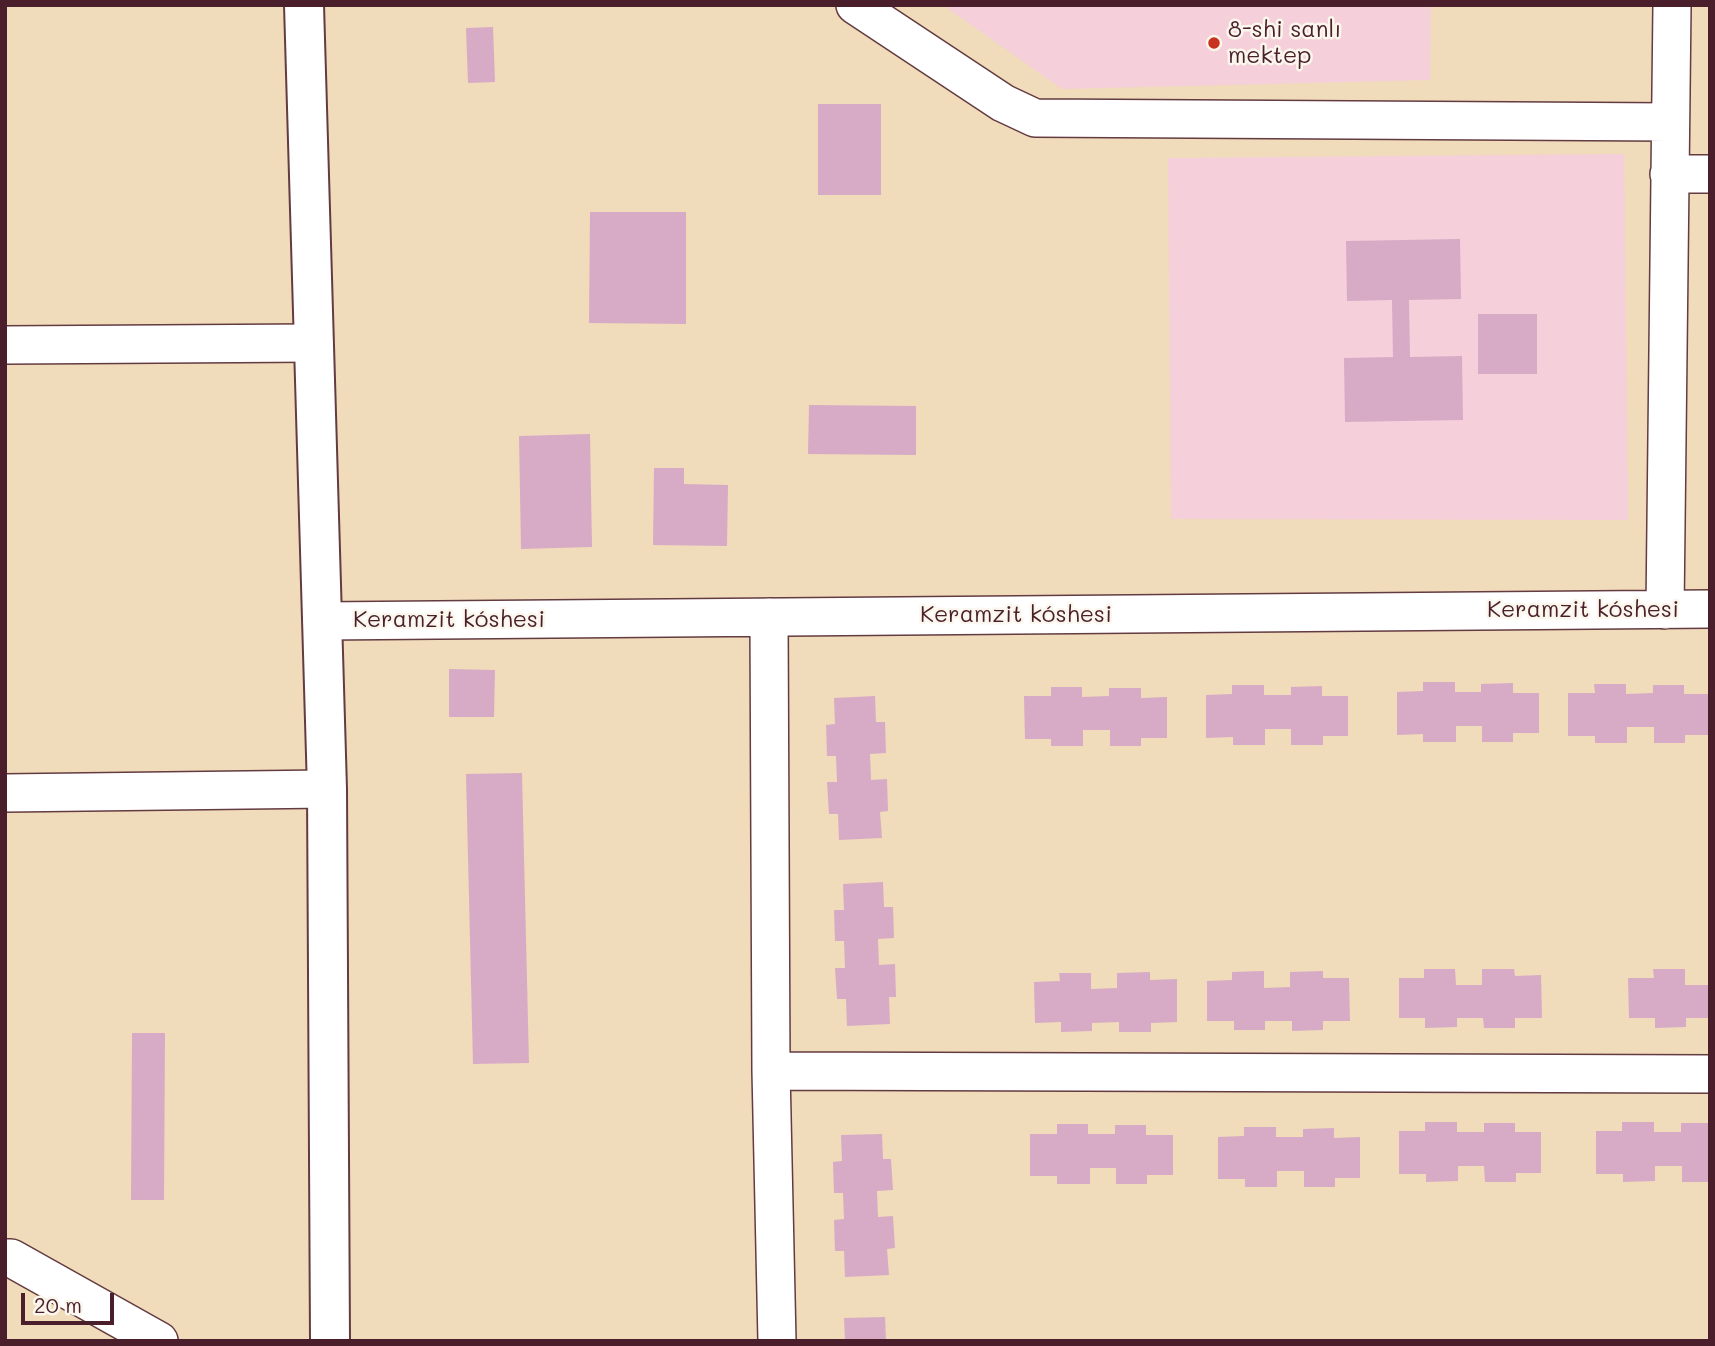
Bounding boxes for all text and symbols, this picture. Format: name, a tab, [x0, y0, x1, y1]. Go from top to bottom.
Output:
place label: 8-shi sanlı mektep	[1228, 16, 1341, 70]
marker: 8-shi sanlı mektep	[1206, 35, 1222, 51]
street label: Keramzit kóshesi	[1487, 596, 1679, 624]
street label: Keramzit kóshesi	[920, 601, 1112, 629]
street label: Keramzit kóshesi	[353, 606, 545, 634]
scale bar	[24, 1280, 117, 1324]
text: 20 m	[34, 1291, 82, 1318]

